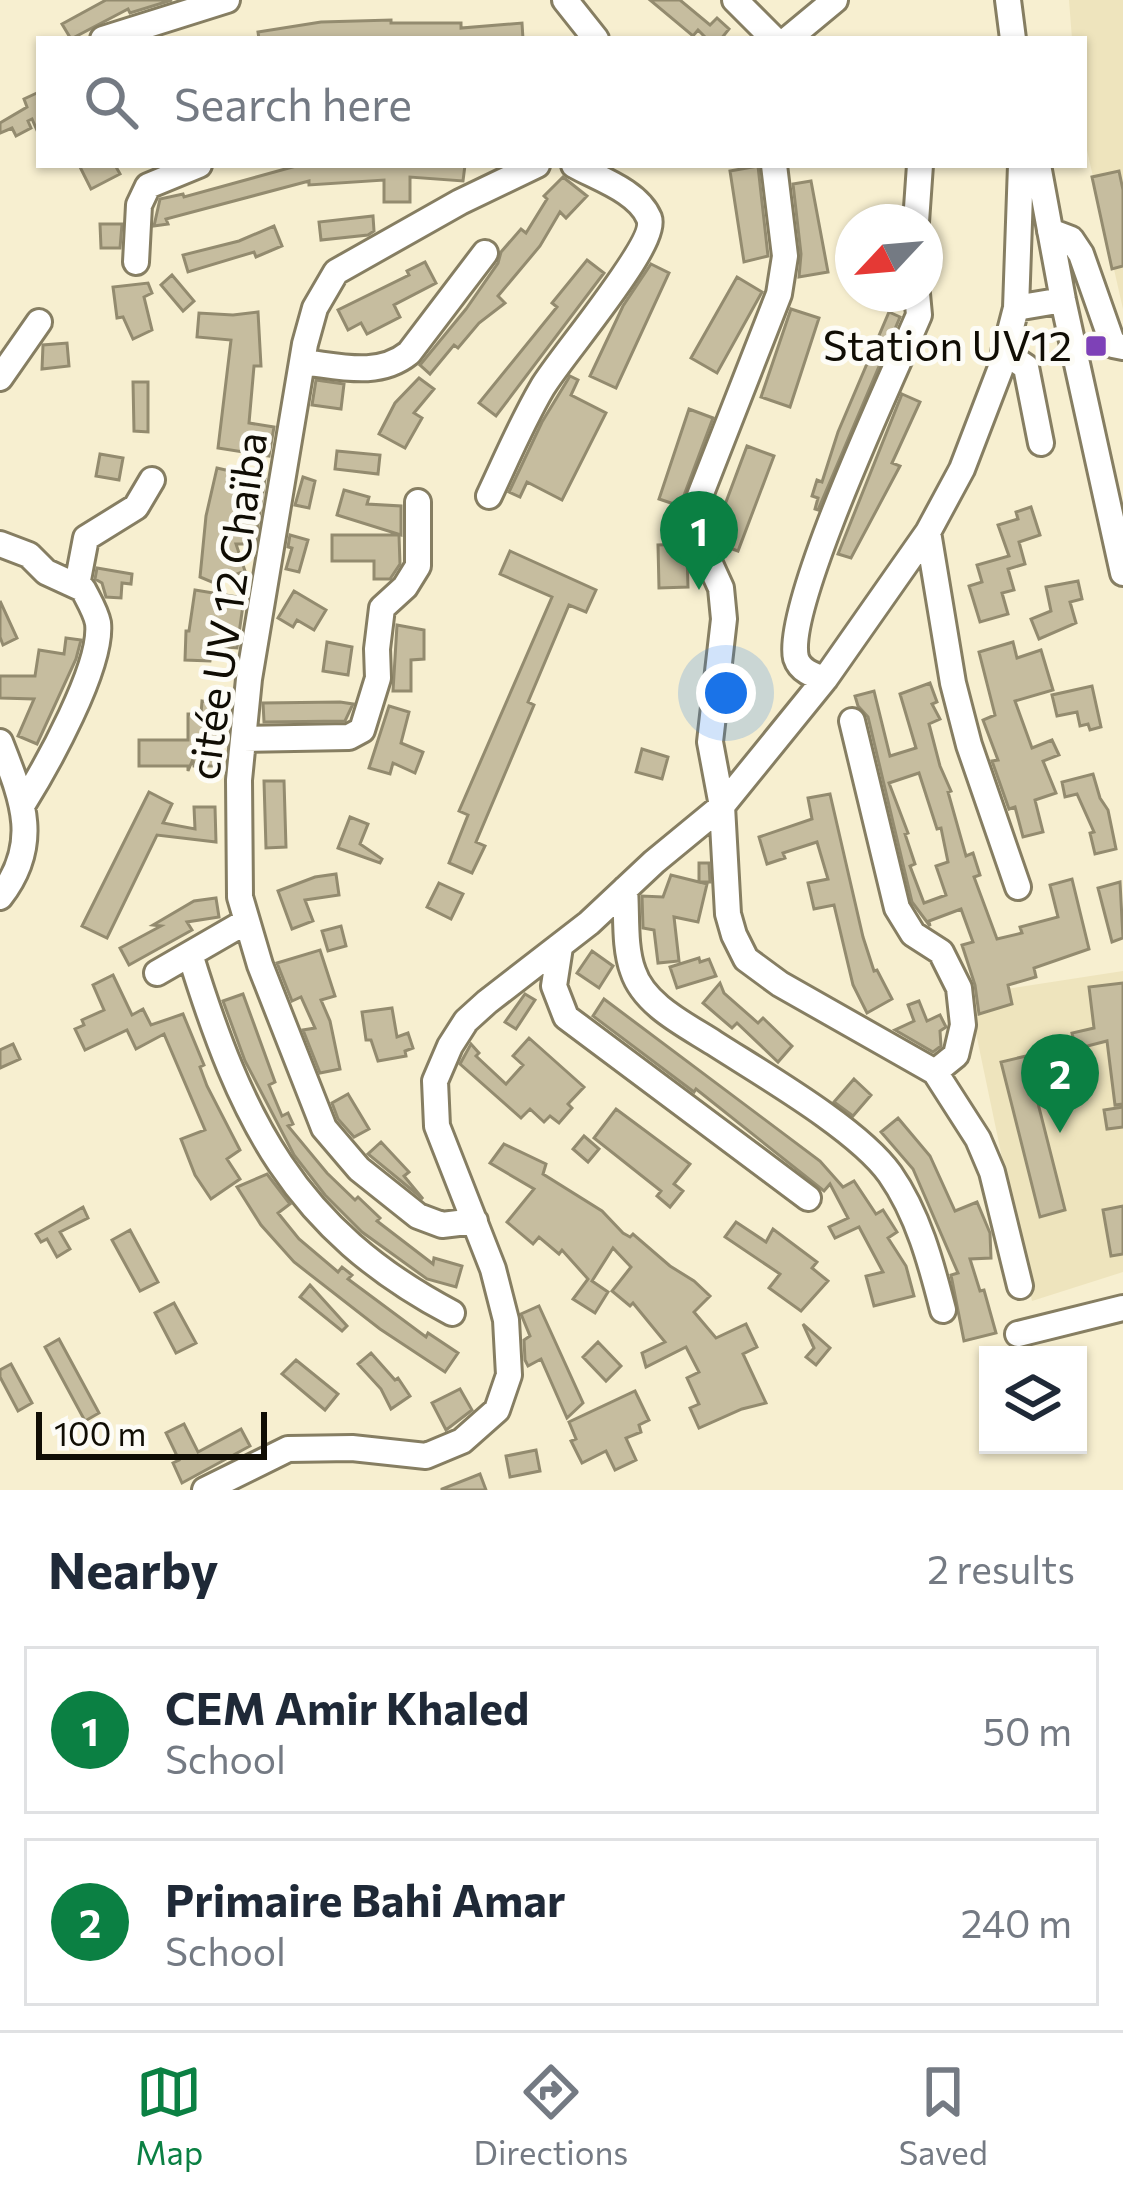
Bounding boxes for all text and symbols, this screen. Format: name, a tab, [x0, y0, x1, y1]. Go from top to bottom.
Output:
search box	[36, 36, 1087, 168]
icon: search	[78, 69, 144, 135]
text: Search here	[174, 75, 412, 130]
north arrow	[835, 204, 943, 312]
place label: Station UV12	[823, 318, 1072, 370]
marker: Station UV12	[1083, 333, 1109, 359]
street label: citée UV 12 Chaïba	[176, 429, 276, 783]
pin: 1	[660, 491, 738, 590]
your location	[696, 663, 756, 723]
pin: 2	[1021, 1034, 1099, 1133]
map controls	[979, 1346, 1087, 1454]
button: layers	[979, 1346, 1087, 1454]
scale bar	[36, 1406, 267, 1459]
text: 100 m	[54, 1412, 146, 1453]
text: Nearby	[48, 1537, 218, 1600]
text: 2 results	[927, 1544, 1075, 1592]
text: CEM Amir Khaled	[165, 1679, 529, 1734]
text: 1	[81, 1706, 99, 1754]
text: 50 m	[983, 1706, 1072, 1754]
text: School	[165, 1734, 286, 1782]
text: Primaire Bahi Amar	[165, 1871, 566, 1926]
text: 2	[79, 1898, 101, 1946]
text: 240 m	[961, 1898, 1072, 1946]
text: School	[165, 1926, 286, 1974]
tab: Map	[135, 2059, 203, 2172]
tab: Directions	[474, 2059, 628, 2172]
tab: Saved	[899, 2059, 988, 2172]

